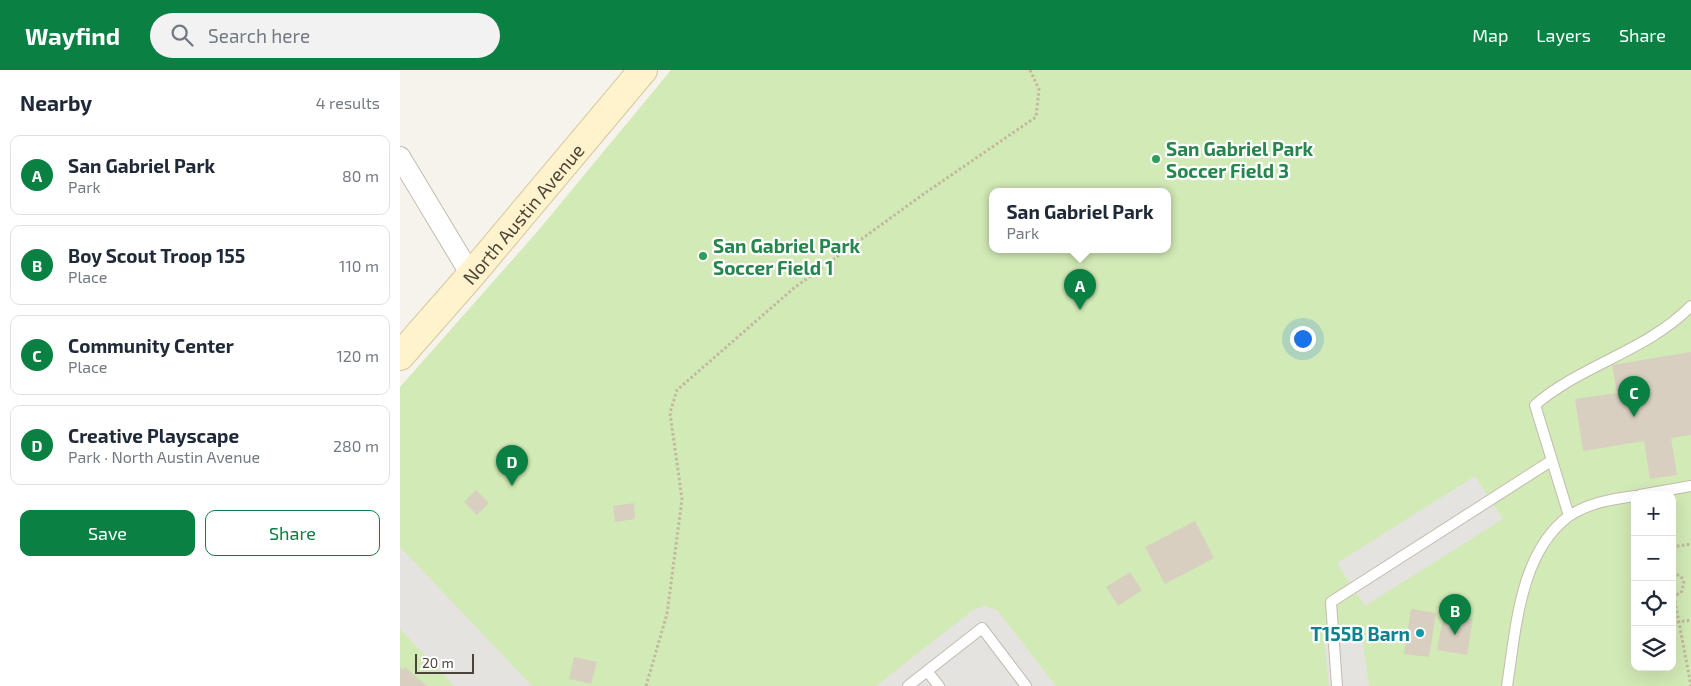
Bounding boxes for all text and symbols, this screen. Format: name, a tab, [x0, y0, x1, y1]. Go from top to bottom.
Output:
search box	[150, 13, 500, 58]
text: Wayfind	[25, 21, 120, 50]
icon: search	[168, 21, 196, 49]
text: Search here	[208, 24, 310, 47]
text: Map	[1472, 24, 1508, 46]
text: Layers	[1536, 24, 1591, 46]
text: Share	[1619, 24, 1666, 46]
text: Nearby	[20, 90, 92, 115]
text: 4 results	[316, 93, 380, 112]
place label: San Gabriel Park Soccer Field 3	[1166, 137, 1314, 182]
street label: North Austin Avenue	[457, 138, 588, 289]
marker: San Gabriel Park Soccer Field 3	[1150, 153, 1162, 165]
text: San Gabriel Park	[68, 154, 215, 177]
text: A	[32, 166, 42, 185]
text: 80 m	[342, 166, 379, 185]
text: Park	[68, 177, 101, 196]
popup	[989, 188, 1171, 253]
text: San Gabriel Park	[1006, 200, 1154, 223]
text: Park	[1006, 223, 1039, 242]
place label: San Gabriel Park Soccer Field 1	[713, 234, 861, 279]
text: Boy Scout Troop 155	[68, 244, 245, 267]
marker: San Gabriel Park Soccer Field 1	[697, 250, 709, 262]
text: B	[32, 256, 42, 275]
text: 110 m	[339, 256, 379, 275]
text: Place	[68, 267, 107, 286]
pin: A	[1064, 269, 1096, 310]
your location	[1290, 326, 1316, 352]
text: Community Center	[68, 334, 234, 357]
text: C	[32, 346, 42, 365]
text: 120 m	[336, 346, 379, 365]
text: Place	[68, 357, 107, 376]
pin: C	[1618, 376, 1650, 417]
text: Creative Playscape	[68, 424, 239, 447]
text: D	[32, 436, 42, 455]
text: 280 m	[333, 436, 379, 455]
pin: D	[496, 445, 528, 486]
text: Park · North Austin Avenue	[68, 447, 260, 466]
map controls	[1631, 491, 1676, 671]
button: +	[1631, 491, 1676, 536]
button: Save	[20, 510, 195, 556]
button: Share	[205, 510, 380, 556]
button: −	[1631, 536, 1676, 581]
button: locate	[1631, 581, 1676, 626]
pin: B	[1439, 594, 1471, 635]
place label: T155B Barn	[1310, 622, 1410, 645]
button: layers	[1631, 626, 1676, 671]
marker: T155B Barn	[1414, 627, 1426, 639]
scale bar	[415, 651, 474, 674]
text: 20 m	[422, 654, 454, 671]

